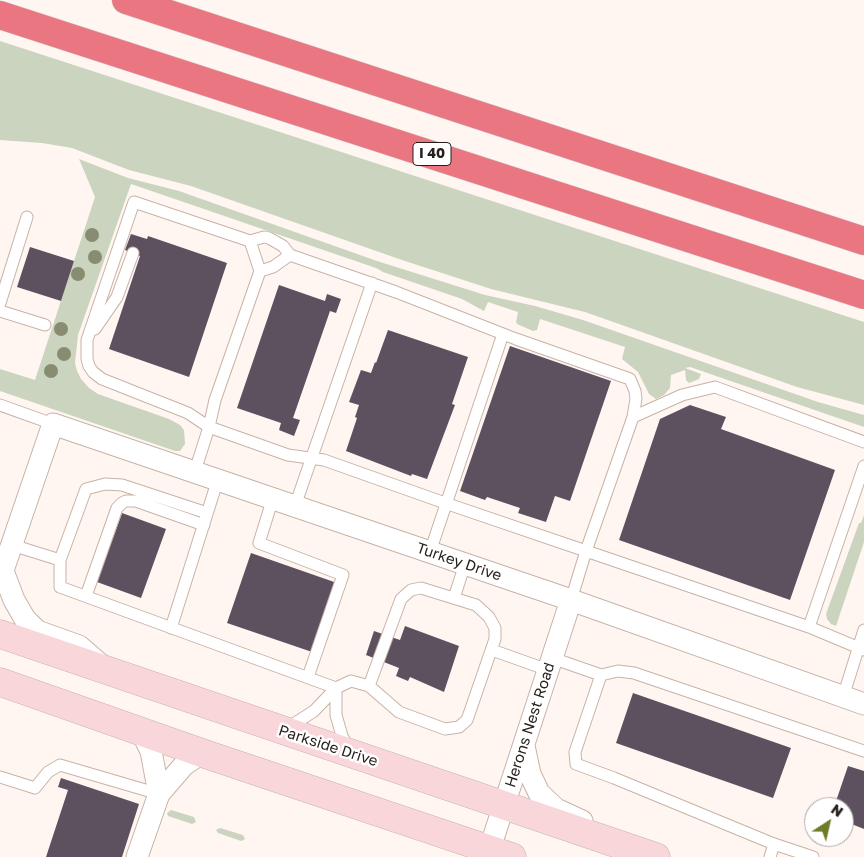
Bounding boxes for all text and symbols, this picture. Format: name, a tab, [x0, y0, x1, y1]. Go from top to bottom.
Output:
road number: I 40	[413, 142, 451, 166]
street label: Turkey Drive	[414, 539, 504, 585]
street label: Herons Nest Road	[501, 660, 559, 790]
street label: Parkside Drive	[276, 721, 380, 771]
north arrow	[804, 797, 854, 847]
text: N	[828, 800, 847, 820]

